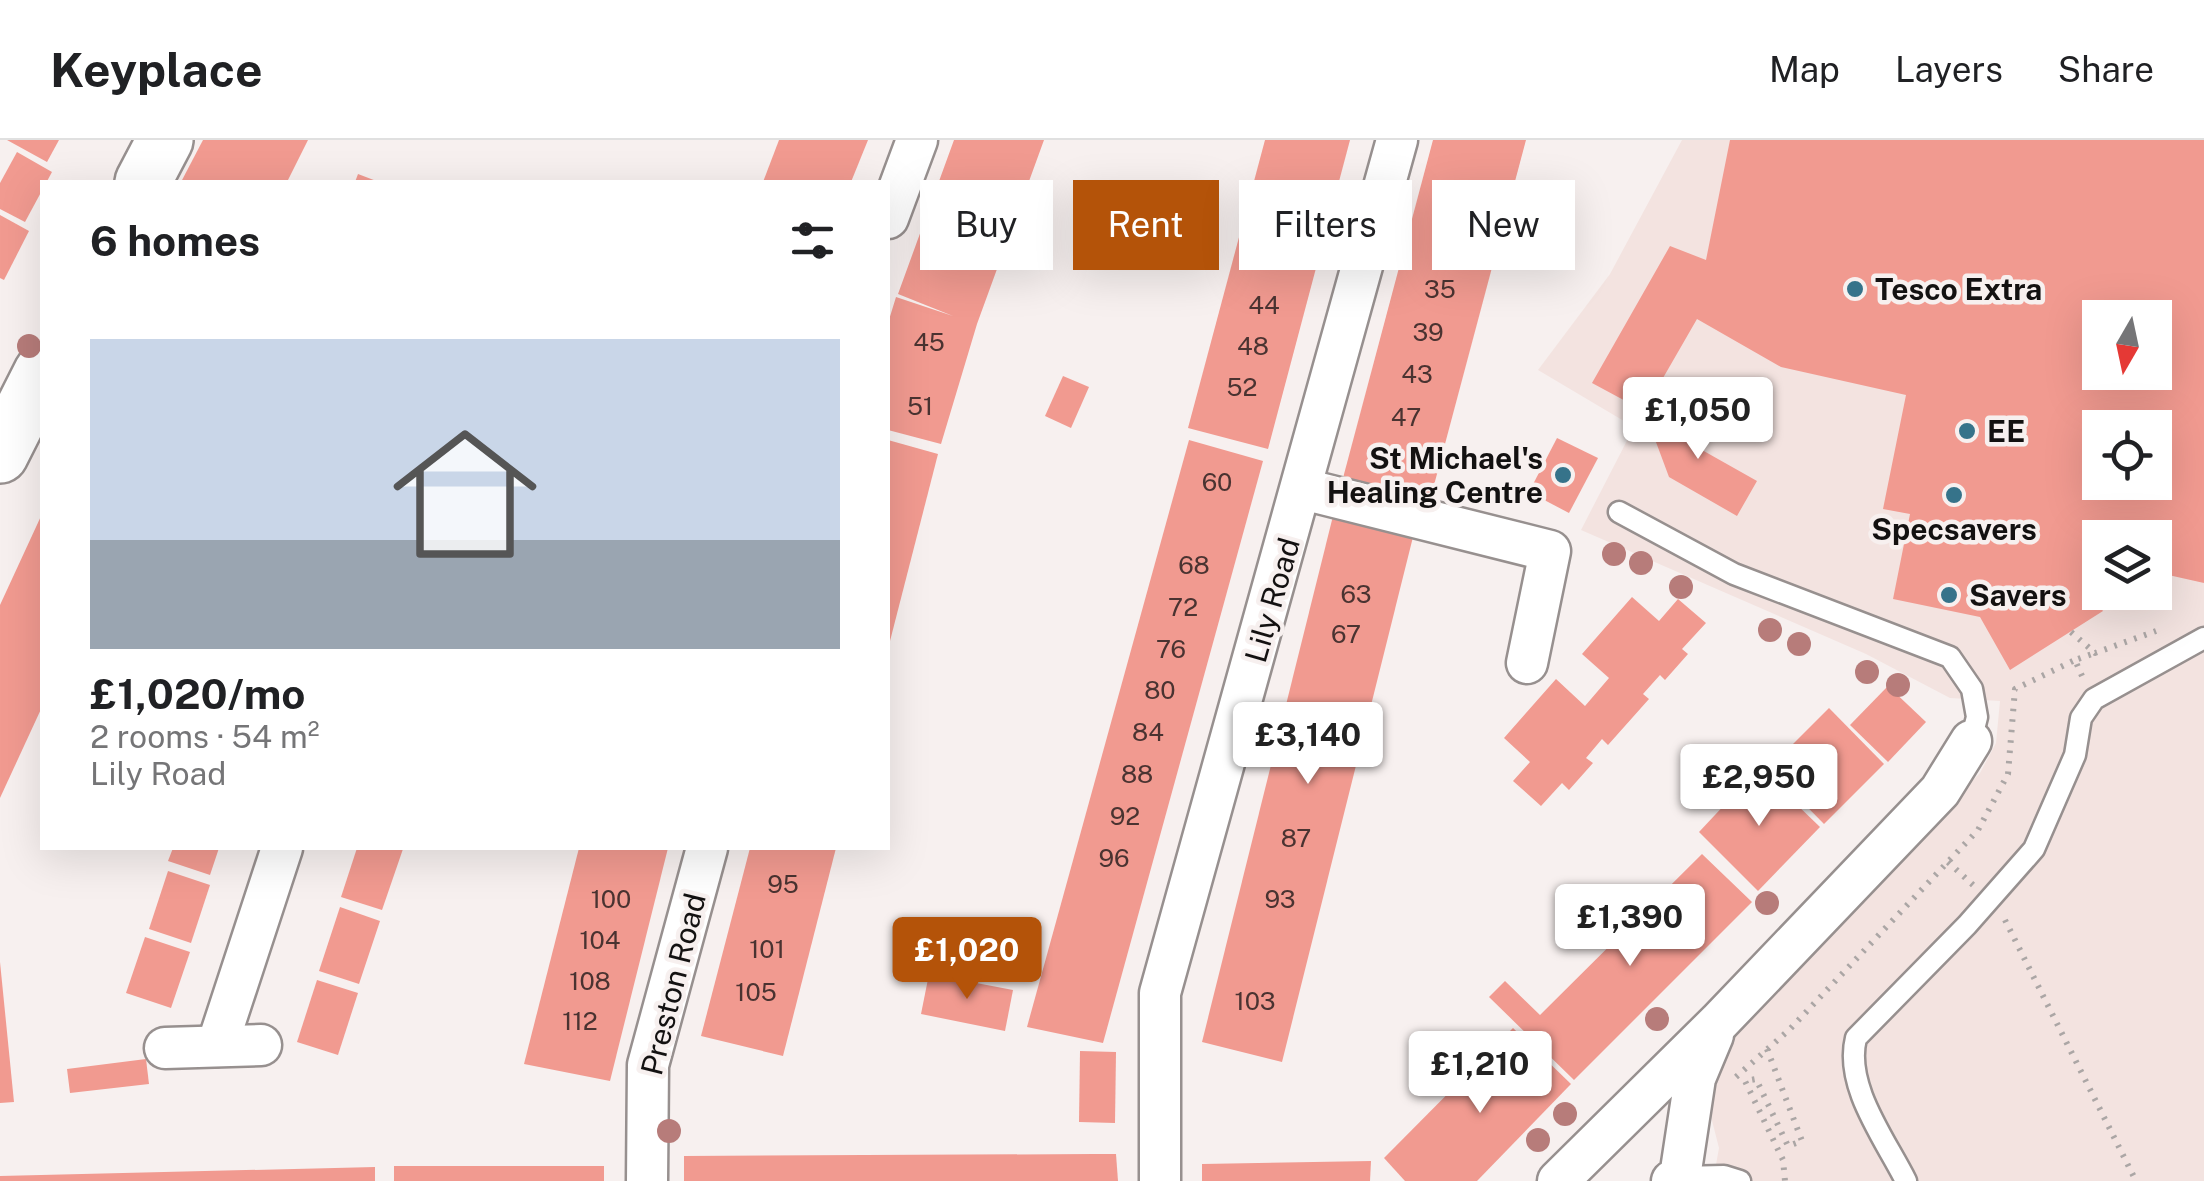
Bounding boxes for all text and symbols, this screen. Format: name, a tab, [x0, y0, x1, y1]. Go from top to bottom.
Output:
text: Keyplace	[50, 41, 263, 98]
text: Map	[1769, 49, 1840, 90]
text: Layers	[1895, 49, 2003, 90]
text: Share	[2058, 49, 2154, 90]
chip: Buy	[920, 180, 1053, 270]
chip: Rent	[1073, 180, 1219, 270]
chip: Filters	[1239, 180, 1412, 270]
chip: New	[1432, 180, 1575, 270]
icon: filters	[785, 213, 840, 268]
text: 6 homes	[90, 216, 260, 265]
place label: Tesco Extra	[1875, 271, 2042, 307]
house number: 35	[1424, 274, 1456, 304]
marker: Tesco Extra	[1844, 278, 1866, 300]
house number: 44	[1248, 290, 1280, 320]
north arrow	[2082, 300, 2172, 390]
map controls	[2082, 300, 2172, 610]
house number: 39	[1412, 317, 1444, 347]
house number: 45	[913, 327, 945, 357]
house number: 48	[1237, 331, 1269, 361]
house number: 43	[1401, 359, 1433, 389]
house number: 52	[1227, 372, 1257, 402]
pin: £1,050	[1617, 377, 1779, 462]
house number: 51	[907, 391, 933, 421]
text: £1,050	[1645, 391, 1751, 428]
house number: 47	[1391, 402, 1421, 432]
icon: home	[375, 404, 555, 584]
button: locate	[2082, 410, 2172, 500]
place label: EE	[1987, 413, 2025, 449]
marker: EE	[1956, 420, 1978, 442]
place label: St Michael's Healing Centre	[1327, 440, 1543, 510]
marker: St Michael's Healing Centre	[1552, 464, 1574, 486]
house number: 60	[1202, 467, 1232, 497]
marker: Specsavers	[1943, 484, 1965, 506]
place label: Specsavers	[1871, 511, 2037, 547]
button: layers	[2082, 520, 2172, 610]
street label: Lily Road	[1237, 534, 1307, 666]
house number: 68	[1178, 550, 1210, 580]
place label: Savers	[1969, 577, 2067, 613]
house number: 63	[1340, 579, 1372, 609]
marker: Savers	[1938, 584, 1960, 606]
house number: 72	[1168, 592, 1198, 622]
house number: 67	[1331, 619, 1361, 649]
house number: 76	[1156, 634, 1186, 664]
text: £1,020/mo	[90, 669, 305, 718]
house number: 80	[1144, 675, 1176, 705]
pin: £3,140	[1227, 702, 1389, 787]
text: £3,140	[1255, 716, 1361, 753]
house number: 84	[1132, 717, 1164, 747]
text: 2 rooms · 54 m²	[90, 718, 319, 755]
pin: £2,950	[1678, 744, 1840, 829]
text: Lily Road	[90, 755, 226, 792]
text: £2,950	[1702, 758, 1816, 795]
house number: 88	[1121, 759, 1153, 789]
house number: 92	[1110, 801, 1140, 831]
house number: 87	[1281, 823, 1311, 853]
house number: 96	[1098, 843, 1130, 873]
house number: 95	[767, 869, 799, 899]
house number: 100	[591, 884, 631, 914]
house number: 93	[1264, 884, 1296, 914]
pin: £1,390	[1549, 884, 1711, 969]
street label: Preston Road	[633, 889, 713, 1079]
text: £1,390	[1577, 898, 1683, 935]
pin: £1,020	[886, 917, 1048, 1002]
house number: 104	[579, 925, 621, 955]
text: £1,020	[915, 931, 1019, 968]
house number: 101	[749, 934, 785, 964]
house number: 108	[569, 966, 611, 996]
house number: 105	[735, 977, 777, 1007]
house number: 103	[1234, 986, 1276, 1016]
house number: 112	[562, 1006, 598, 1036]
pin: £1,210	[1399, 1031, 1561, 1116]
text: £1,210	[1431, 1045, 1529, 1082]

